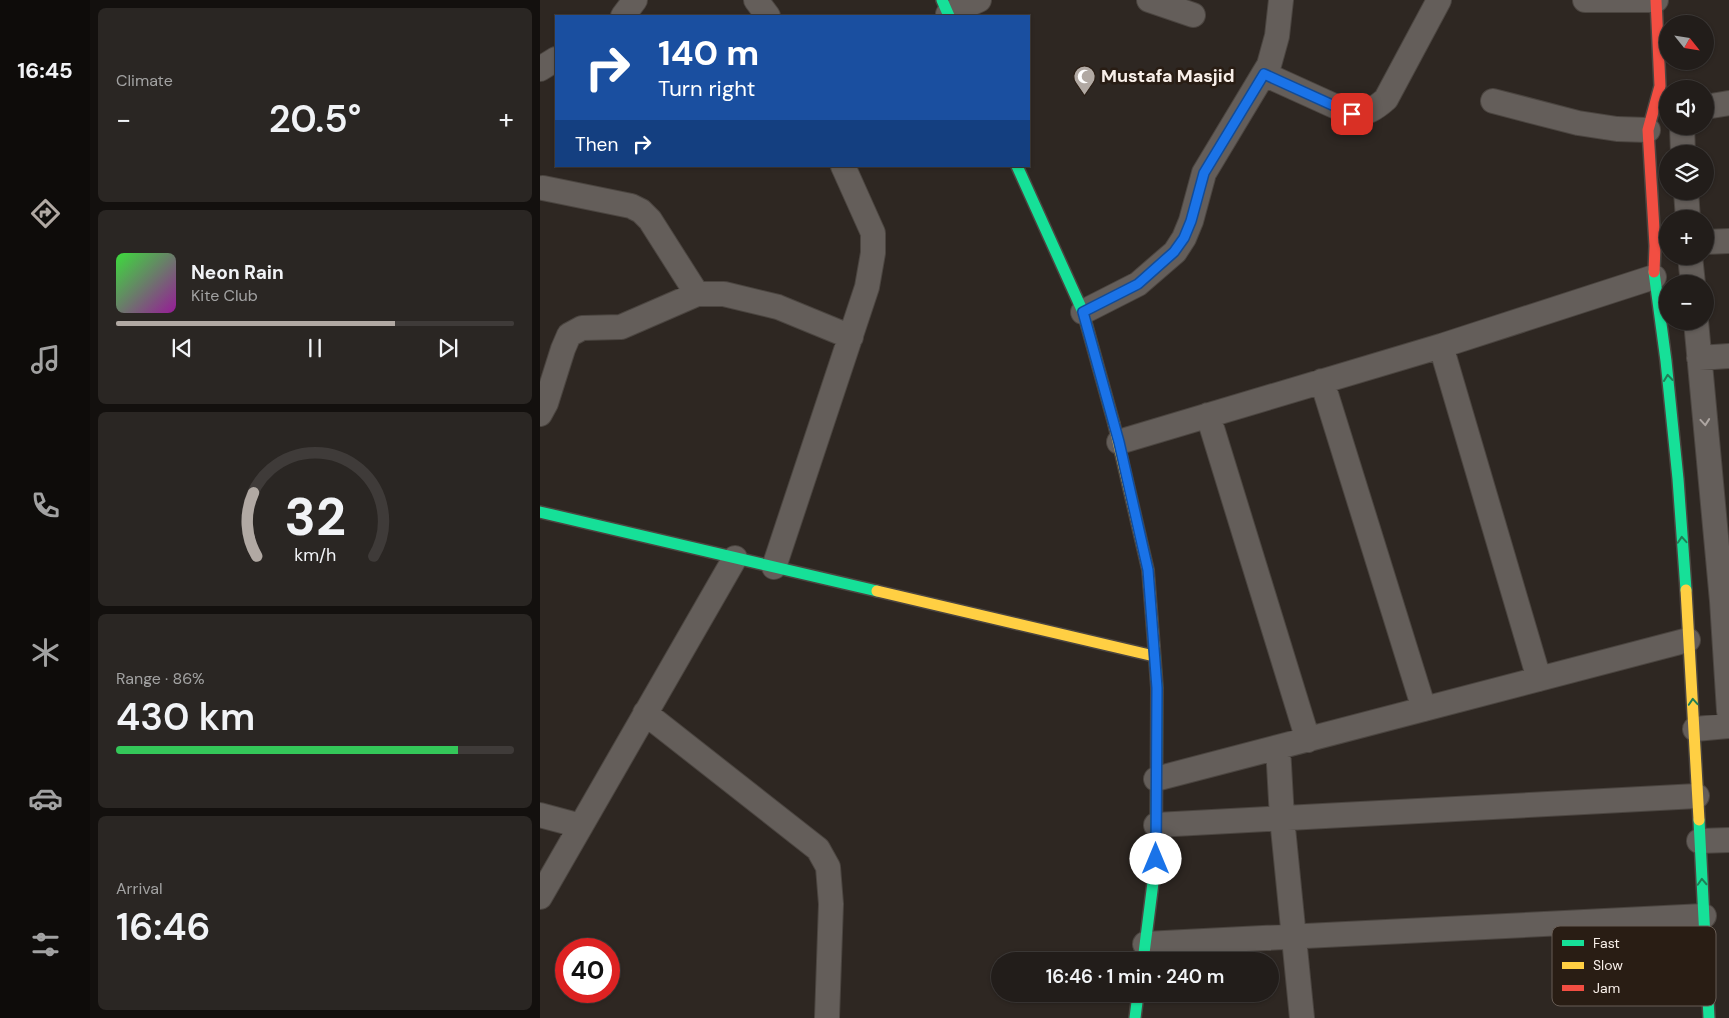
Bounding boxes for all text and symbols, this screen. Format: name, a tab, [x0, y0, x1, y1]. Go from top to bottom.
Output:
north arrow	[1659, 15, 1714, 70]
map controls	[1659, 15, 1714, 330]
text: 140 m	[658, 30, 759, 76]
icon: right	[575, 35, 640, 100]
text: 16:45	[17, 56, 73, 85]
mosque icon: Mustafa Masjid	[1073, 64, 1097, 95]
place label: Mustafa Masjid	[1101, 64, 1235, 88]
text: Climate	[116, 70, 173, 91]
text: Turn right	[658, 74, 755, 103]
button: sound	[1659, 80, 1714, 135]
pin	[1331, 93, 1373, 135]
text: 20.5°	[269, 94, 361, 144]
icon: arrive	[1338, 100, 1366, 128]
text: −	[116, 101, 131, 138]
text: +	[499, 101, 514, 138]
icon: right	[628, 130, 656, 158]
text: Then	[575, 132, 618, 157]
button: layers	[1659, 145, 1714, 200]
icon: directions	[28, 196, 63, 231]
button: +	[1659, 210, 1714, 265]
text: Neon Rain	[191, 260, 284, 285]
button: −	[1659, 275, 1714, 330]
text: Kite Club	[191, 285, 258, 306]
icon: previous	[168, 334, 196, 362]
icon: pause	[301, 334, 329, 362]
icon: next	[434, 334, 462, 362]
icon: music	[28, 342, 63, 377]
one-way arrow	[1662, 374, 1673, 382]
one-way arrow	[1700, 418, 1711, 426]
text: 32	[284, 483, 346, 551]
icon: phone	[28, 488, 63, 523]
one-way arrow	[1677, 536, 1688, 544]
text: km/h	[294, 543, 336, 567]
icon: climate	[28, 635, 63, 670]
text: Range · 86%	[116, 668, 205, 689]
text: 430 km	[116, 692, 255, 742]
one-way arrow	[1687, 698, 1698, 706]
icon: car	[28, 781, 63, 816]
position arrow	[1129, 832, 1181, 884]
text: Arrival	[116, 878, 163, 899]
one-way arrow	[1696, 878, 1707, 886]
text: 16:46	[116, 902, 211, 952]
legend	[1552, 926, 1716, 1006]
icon: filters	[28, 927, 63, 962]
text: Fast	[1593, 934, 1620, 952]
speed limit sign: 40	[555, 938, 620, 1003]
text: Slow	[1593, 956, 1623, 974]
text: 16:46 · 1 min · 240 m	[1046, 964, 1224, 989]
text: Jam	[1593, 979, 1620, 997]

